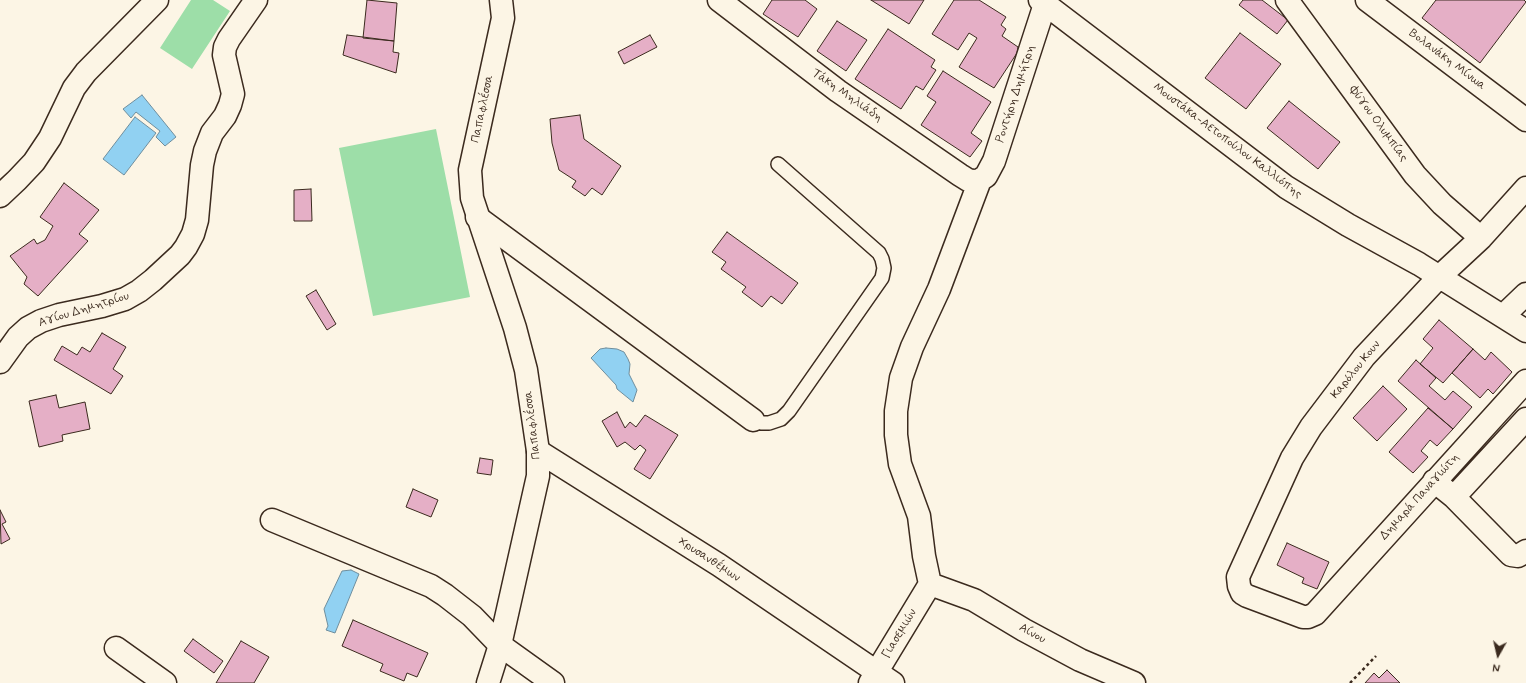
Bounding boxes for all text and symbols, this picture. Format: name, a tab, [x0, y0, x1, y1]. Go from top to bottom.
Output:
street label: Βολανάκη Μίνωα	[1406, 26, 1488, 94]
street label: Ροντήρη Δημήτρη	[993, 43, 1039, 145]
street label: Τάκη Μηλιάδη	[809, 66, 885, 126]
street label: Παπαφλέσσα	[469, 74, 497, 144]
street label: Μουστάκα-Αετοπούλου Καλλιόπης	[1150, 80, 1304, 202]
street label: Φύγου Ολυμπίας	[1346, 83, 1410, 165]
street label: Αγίου Δημητρίου	[37, 289, 131, 331]
street label: Καρόλου Κουν	[1328, 338, 1384, 402]
street label: Παπαφλέσσα	[522, 390, 544, 460]
street label: Δημαρά Παναγιώτη	[1377, 451, 1463, 543]
street label: Χρυσανθέμων	[675, 535, 743, 585]
street label: Γιασεμιών	[880, 607, 920, 661]
street label: Αίνου	[1016, 621, 1048, 647]
north arrow	[1478, 635, 1518, 675]
text: N	[1492, 659, 1501, 674]

